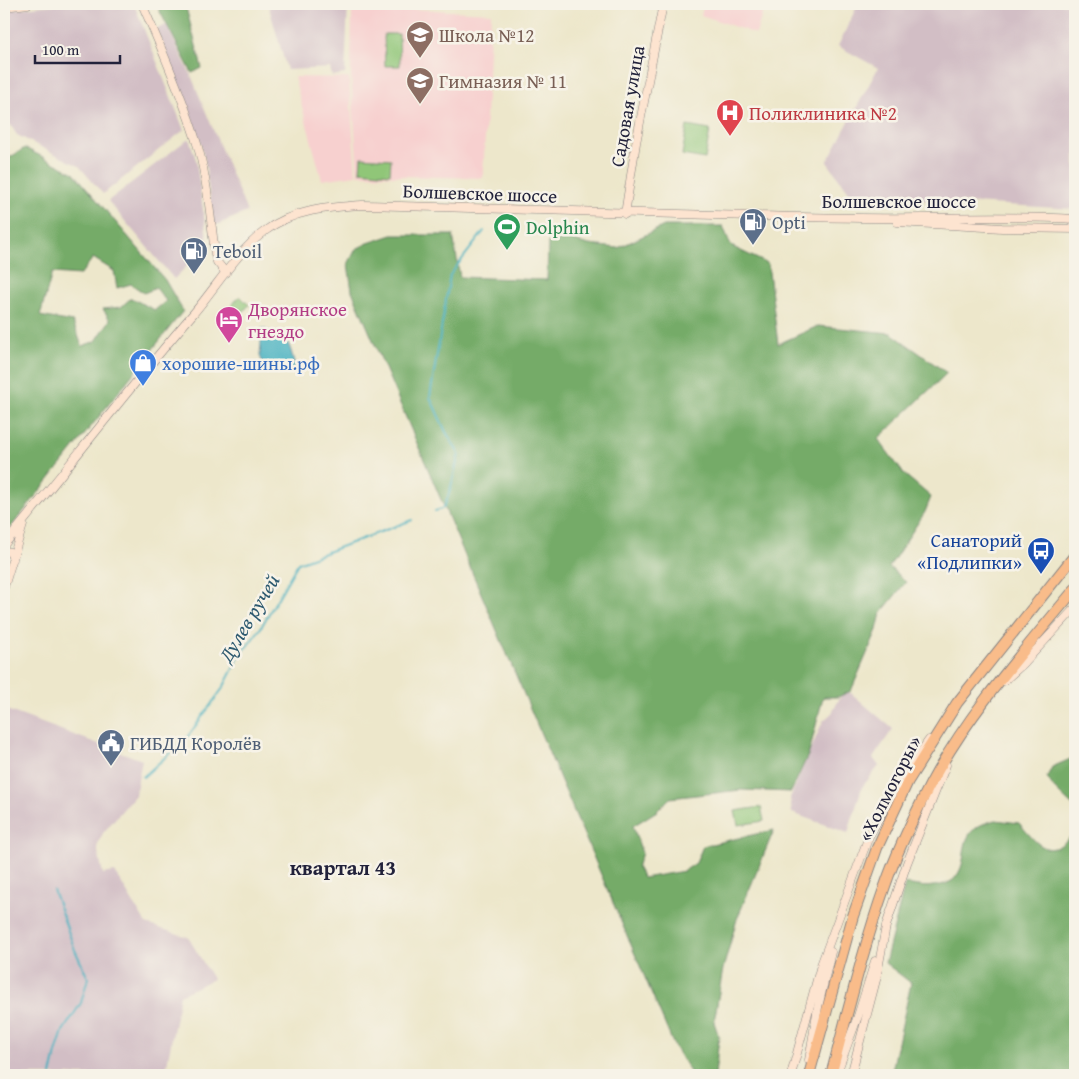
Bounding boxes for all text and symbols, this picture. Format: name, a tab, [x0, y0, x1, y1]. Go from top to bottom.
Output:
school or university icon: Школа №12	[405, 20, 435, 59]
place label: Школа №12	[439, 21, 534, 49]
scale bar	[35, 32, 120, 64]
text: 100 m	[42, 39, 80, 60]
street label: Садовая улица	[603, 43, 651, 169]
school or university icon: Гимназия № 11	[405, 66, 435, 105]
place label: Гимназия № 11	[439, 67, 567, 95]
hospital icon: Поликлиника №2	[715, 98, 745, 137]
place label: Поликлиника №2	[749, 99, 897, 127]
street label: Болшевское шоссе	[402, 176, 558, 210]
street label: Болшевское шоссе	[822, 187, 976, 215]
fuel station icon: Opti	[738, 207, 768, 246]
place label: Opti	[772, 208, 806, 236]
sports icon: Dolphin	[492, 212, 522, 251]
place label: Dolphin	[526, 213, 590, 241]
fuel station icon: Teboil	[179, 236, 209, 275]
place label: Teboil	[213, 237, 262, 265]
place label: Дворянское гнездо	[247, 295, 347, 345]
hotel icon: Дворянское гнездо	[214, 305, 244, 344]
shop icon: хорошие-шины.рф	[128, 348, 158, 387]
place label: хорошие-шины.рф	[162, 349, 320, 377]
place label: Санаторий «Подлипки»	[917, 526, 1022, 576]
bus stop icon: Санаторий «Подлипки»	[1026, 536, 1056, 575]
water label: Дулев ручей	[210, 568, 286, 668]
public building icon: ГИБДД Королёв	[96, 728, 126, 767]
place label: ГИБДД Королёв	[130, 729, 261, 757]
street label: «Холмогоры»	[850, 730, 928, 846]
district label: квартал 43	[290, 852, 396, 883]

